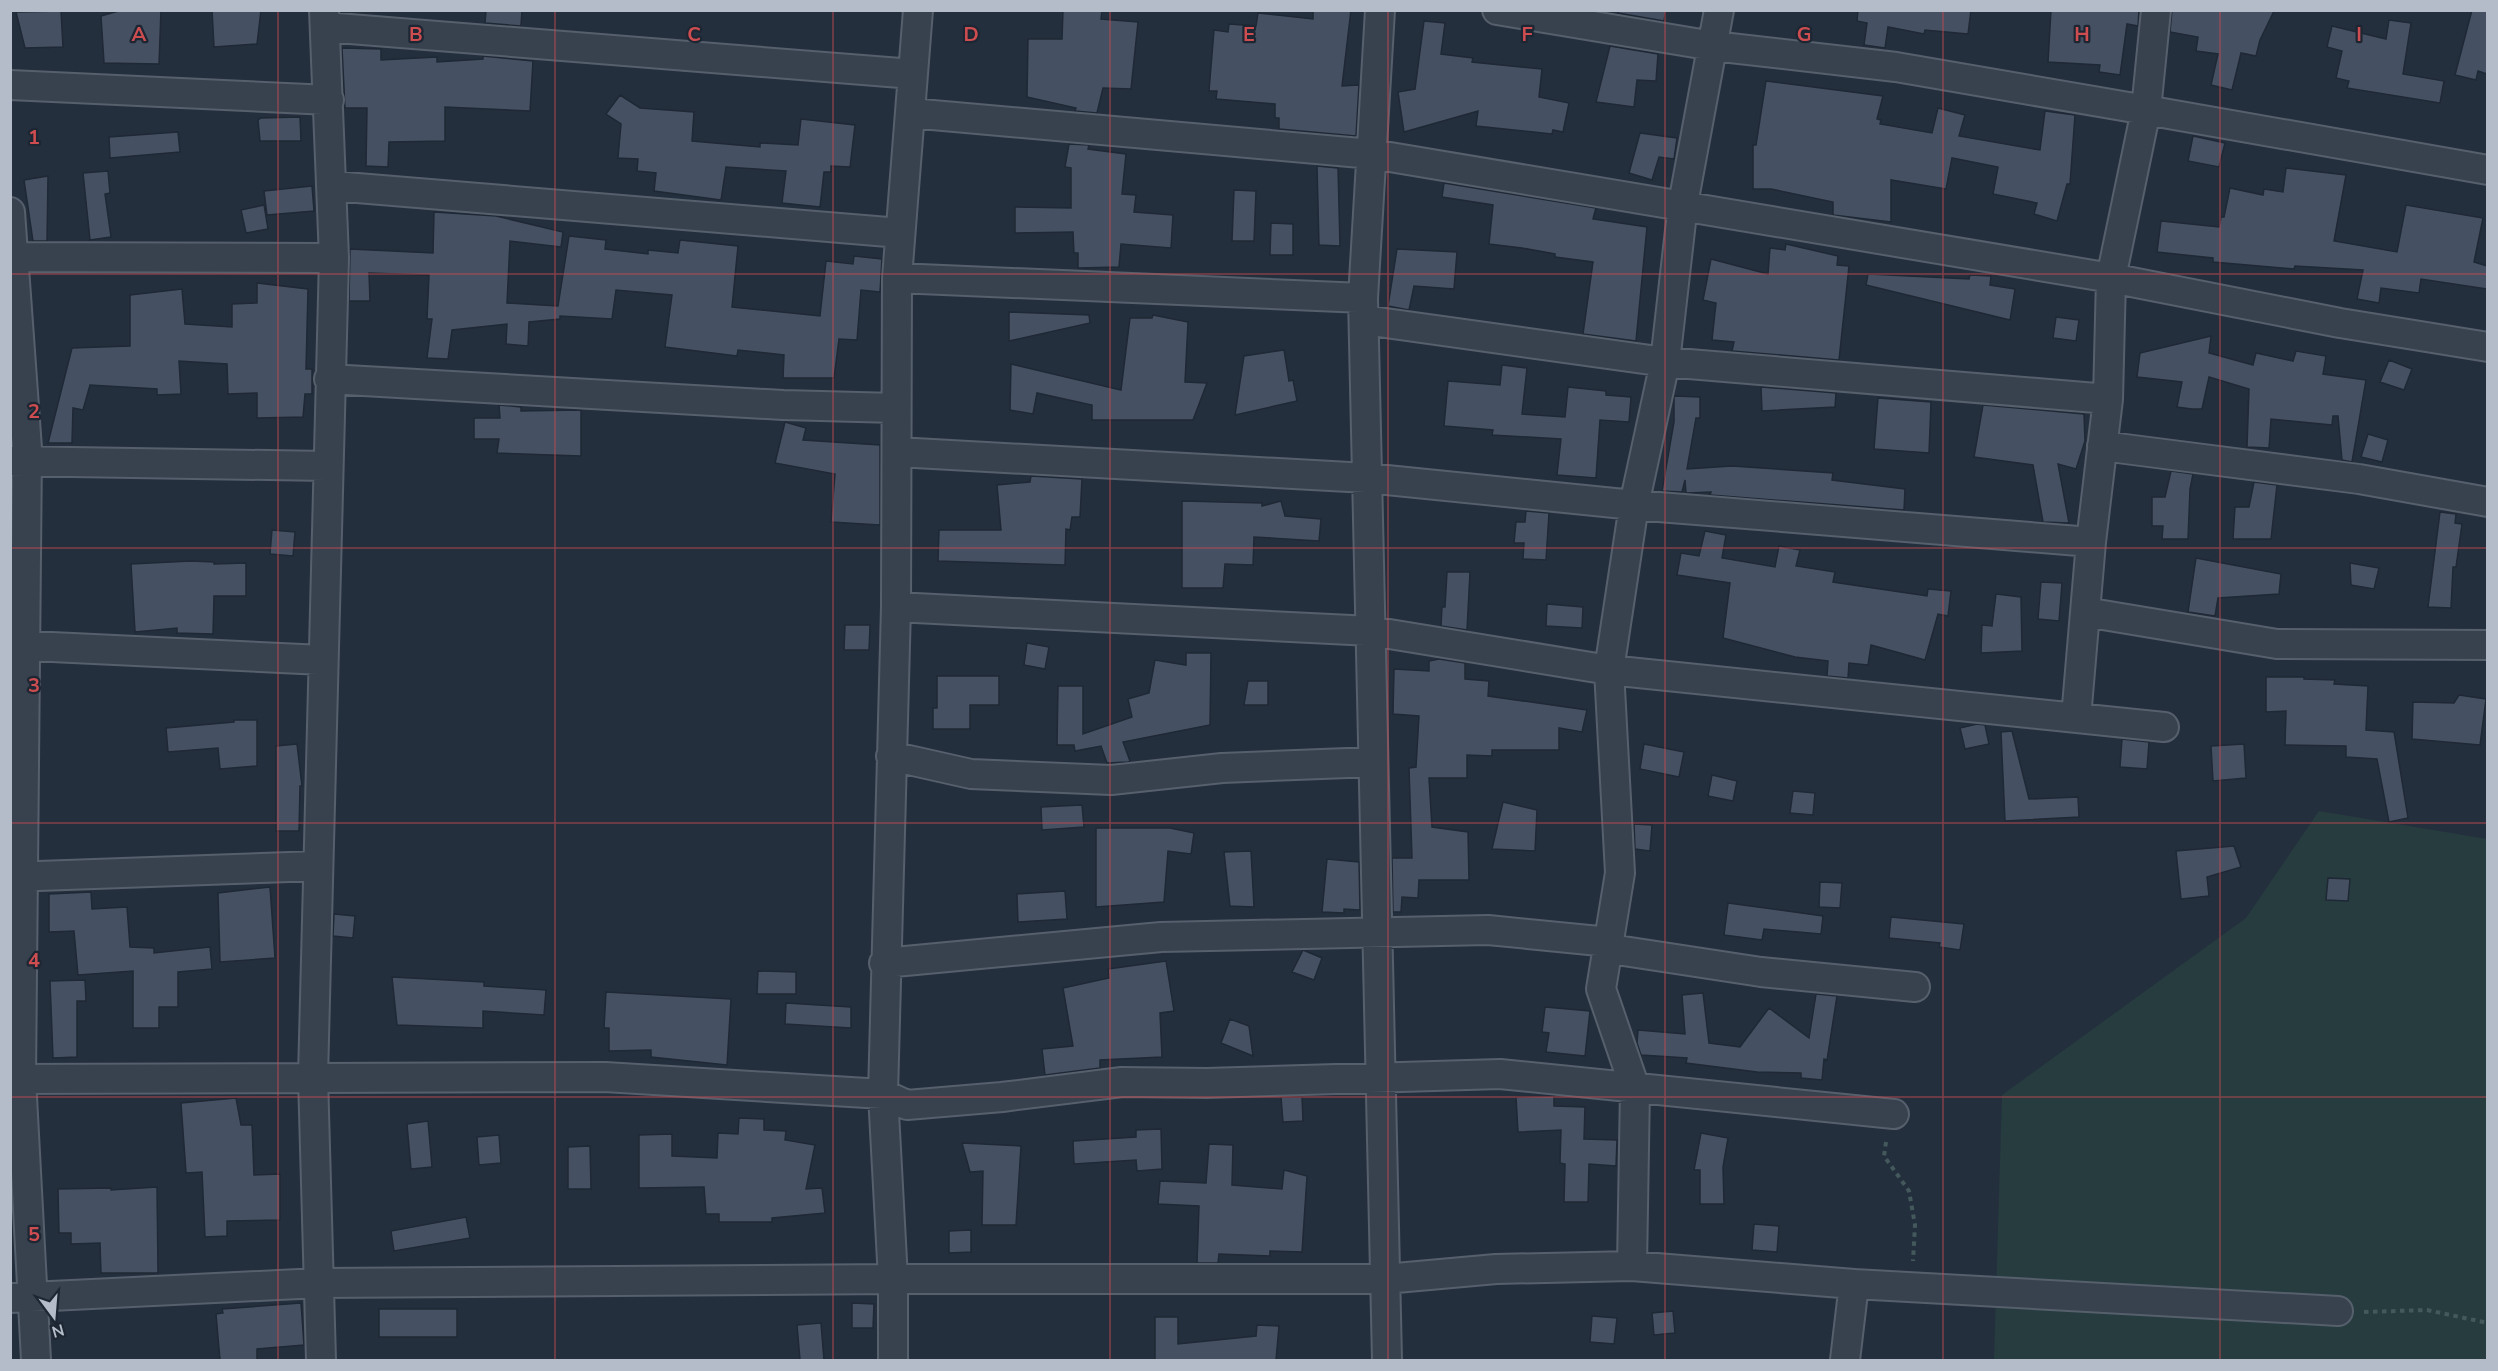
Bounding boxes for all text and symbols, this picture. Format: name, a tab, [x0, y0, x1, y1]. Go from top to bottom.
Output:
text: A	[132, 21, 147, 48]
text: B	[409, 21, 423, 48]
text: C	[687, 21, 701, 48]
text: D	[963, 21, 979, 48]
text: E	[1243, 21, 1255, 48]
text: F	[1521, 21, 1533, 48]
text: G	[1797, 21, 1811, 48]
text: H	[2074, 21, 2090, 48]
text: I	[2356, 21, 2362, 48]
text: 1	[28, 124, 40, 151]
text: 2	[28, 398, 40, 425]
text: 3	[28, 672, 40, 699]
text: 4	[28, 947, 40, 974]
text: 5	[28, 1221, 40, 1248]
north arrow	[24, 1287, 84, 1347]
text: N	[49, 1318, 67, 1343]

